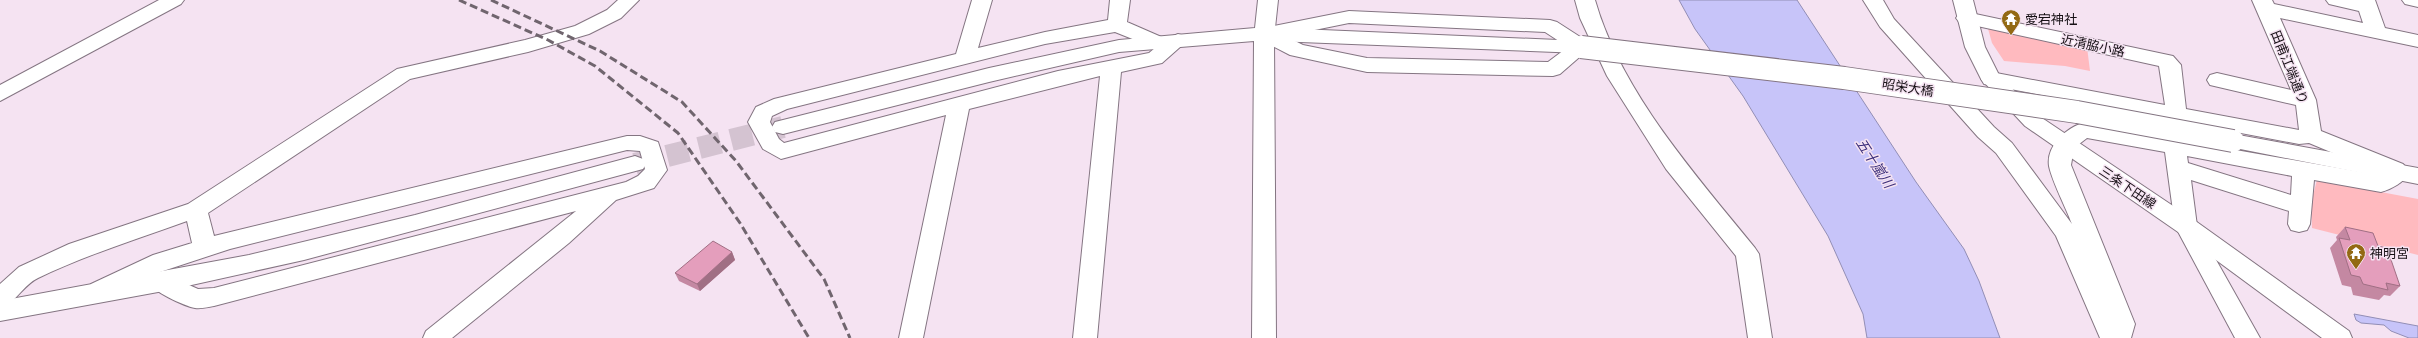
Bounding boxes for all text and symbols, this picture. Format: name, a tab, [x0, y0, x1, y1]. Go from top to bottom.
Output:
temple icon: 愛宕神社	[2000, 8, 2022, 36]
place label: 愛宕神社	[2025, 11, 2077, 27]
street label: 田甫江端通り	[2268, 28, 2312, 106]
street label: 近清脇小路	[2060, 30, 2126, 60]
street label: 昭栄大橋	[1881, 75, 1935, 99]
water label: 五十嵐川	[1852, 135, 1899, 193]
street label: 三条下田線	[2097, 162, 2159, 212]
temple icon: 神明宮	[2345, 242, 2367, 270]
place label: 神明宮	[2370, 245, 2409, 261]

